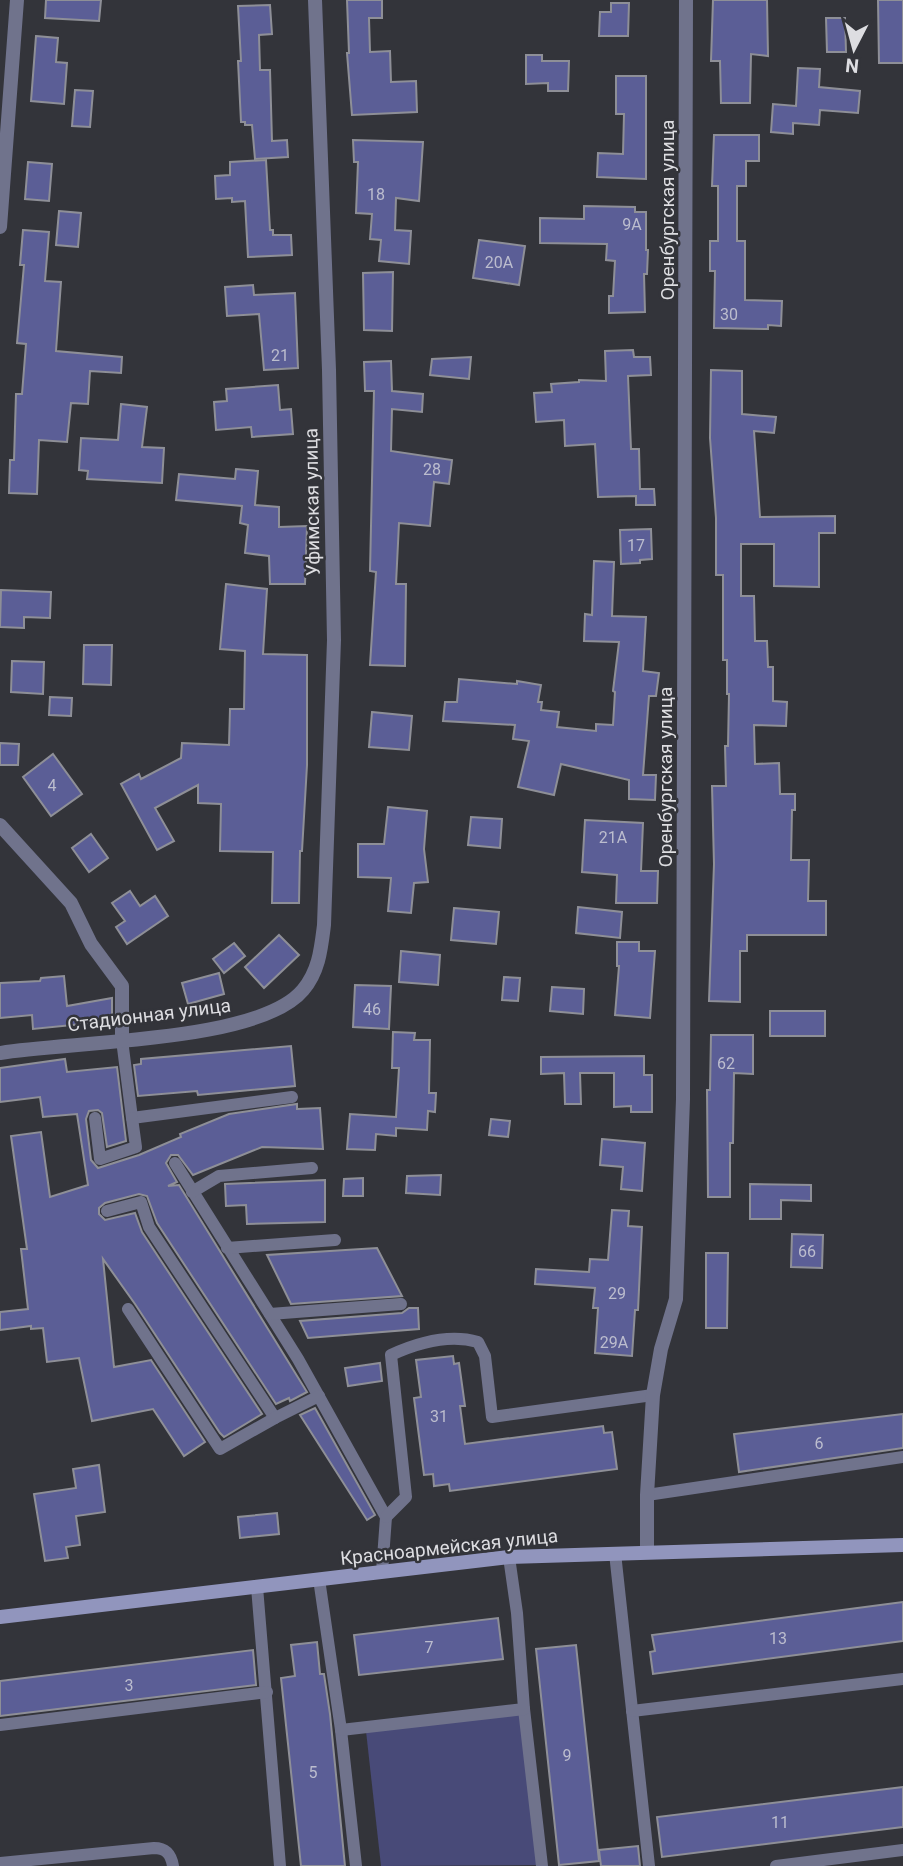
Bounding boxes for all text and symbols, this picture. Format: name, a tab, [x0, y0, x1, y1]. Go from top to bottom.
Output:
north arrow	[819, 14, 889, 84]
text: N	[844, 53, 860, 78]
street label: Оренбургская улица	[656, 120, 679, 300]
house number: 18	[367, 185, 385, 204]
house number: 9А	[622, 215, 642, 234]
house number: 20А	[485, 253, 514, 272]
house number: 30	[720, 305, 738, 324]
house number: 21	[271, 346, 289, 365]
street label: Уфимская улица	[299, 428, 325, 576]
house number: 28	[423, 460, 441, 479]
house number: 17	[627, 536, 645, 555]
street label: Оренбургская улица	[654, 687, 677, 867]
house number: 4	[48, 776, 57, 795]
house number: 21А	[599, 828, 628, 847]
street label: Стадионная улица	[66, 994, 232, 1036]
house number: 46	[363, 1000, 381, 1019]
house number: 62	[717, 1054, 735, 1073]
house number: 66	[798, 1242, 816, 1261]
house number: 29	[608, 1284, 626, 1303]
house number: 29А	[600, 1333, 629, 1352]
house number: 31	[430, 1407, 448, 1426]
house number: 6	[815, 1434, 824, 1453]
street label: Красноармейская улица	[339, 1524, 559, 1570]
house number: 13	[769, 1629, 787, 1648]
house number: 7	[425, 1638, 434, 1657]
house number: 3	[125, 1676, 134, 1695]
house number: 9	[563, 1746, 572, 1765]
house number: 5	[309, 1763, 318, 1782]
house number: 11	[771, 1813, 789, 1832]

